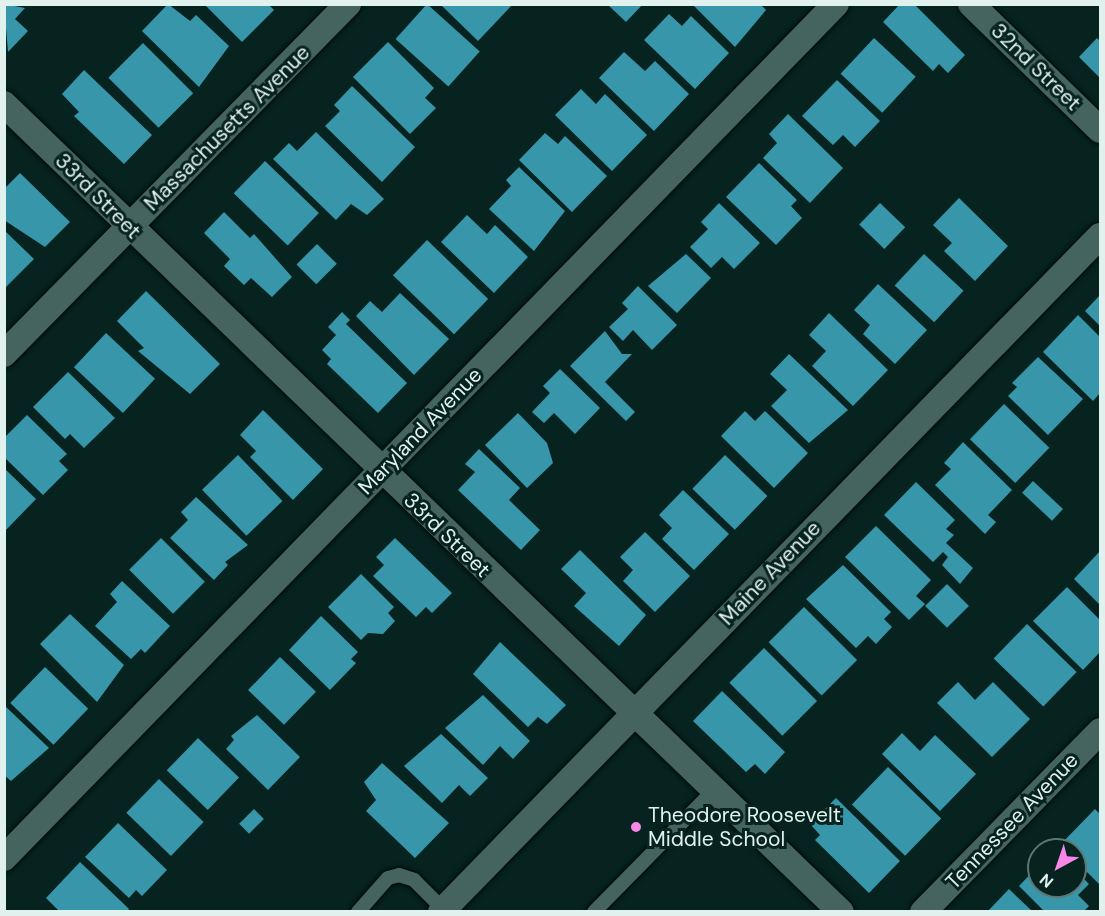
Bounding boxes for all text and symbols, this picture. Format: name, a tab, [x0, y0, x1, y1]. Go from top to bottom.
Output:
street label: 32nd Street	[986, 18, 1086, 116]
street label: Massachusetts Avenue	[139, 40, 315, 216]
street label: 33rd Street	[50, 148, 146, 244]
street label: Maryland Avenue	[353, 362, 487, 500]
street label: 33rd Street	[399, 488, 495, 582]
street label: Maine Avenue	[714, 516, 826, 630]
street label: Tennessee Avenue	[941, 748, 1083, 894]
place label: Theodore Roosevelt Middle School	[648, 802, 841, 852]
marker: Theodore Roosevelt Middle School	[629, 820, 643, 834]
north arrow	[1027, 838, 1087, 898]
text: N	[1035, 869, 1058, 892]

